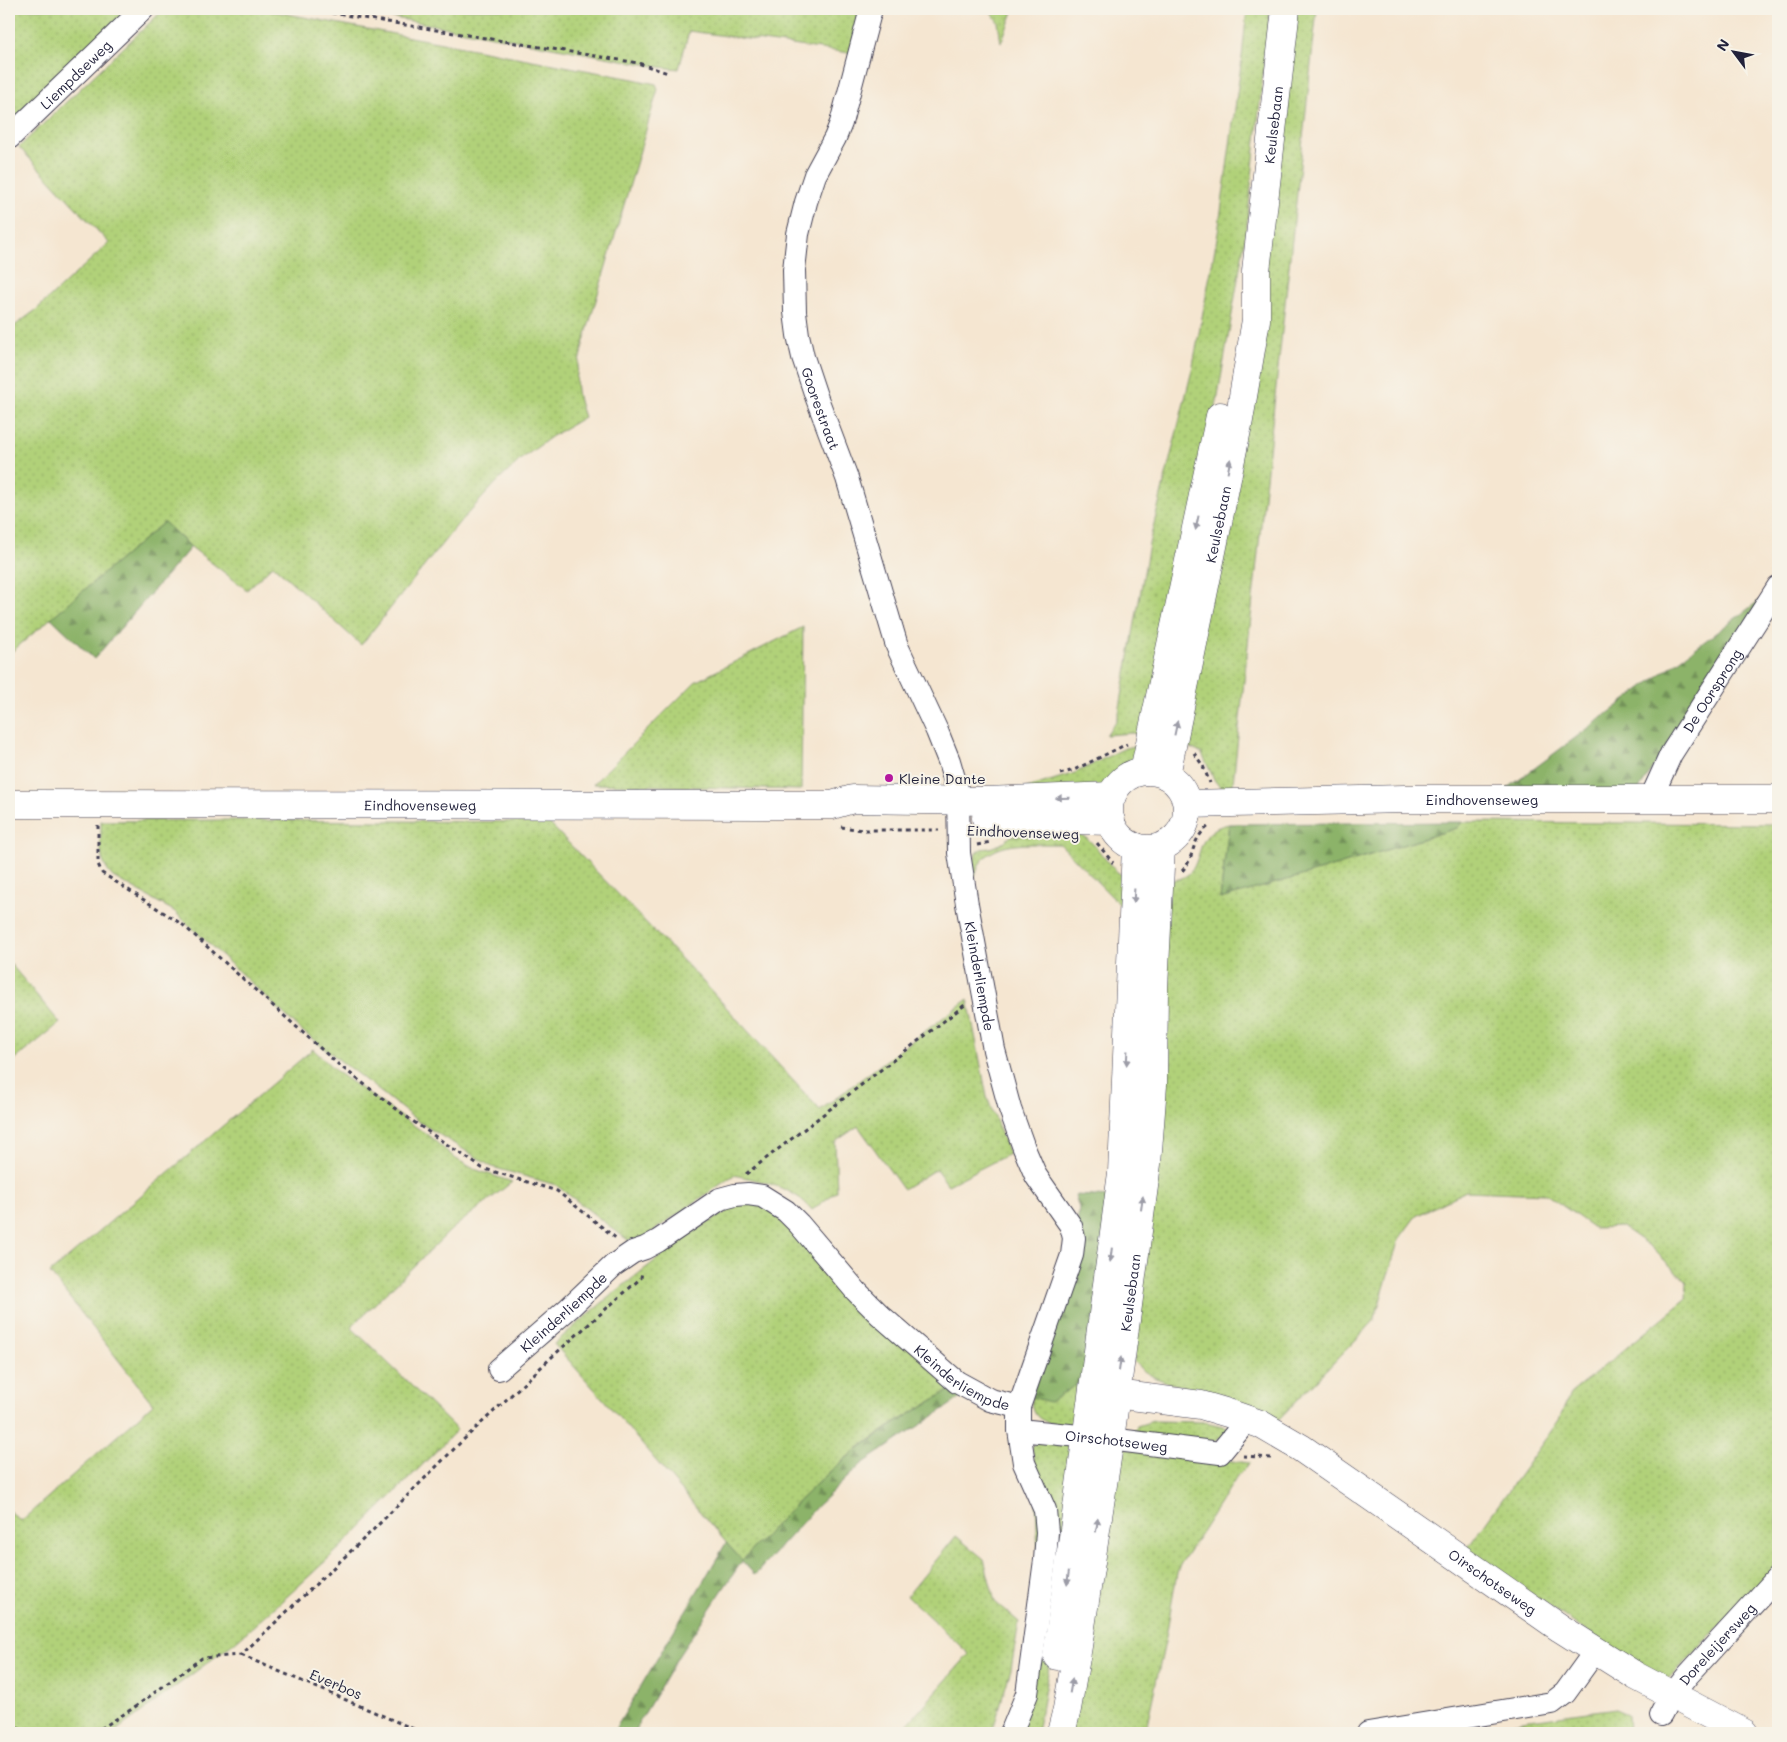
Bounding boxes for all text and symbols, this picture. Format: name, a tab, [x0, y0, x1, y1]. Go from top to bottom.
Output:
north arrow	[1710, 28, 1760, 78]
street label: Liempdseweg	[35, 35, 115, 113]
text: N	[1712, 35, 1733, 54]
street label: Keulsebaan	[1259, 85, 1287, 165]
street label: Goorestraat	[798, 365, 845, 452]
one-way arrow	[1226, 457, 1234, 473]
street label: Keulsebaan	[1200, 484, 1235, 564]
one-way arrow	[1193, 516, 1201, 532]
street label: De Oorsprong	[1678, 645, 1746, 736]
one-way arrow	[1172, 720, 1180, 735]
place label: Kleine Dante	[899, 769, 986, 788]
marker: Kleine Dante	[883, 772, 895, 784]
street label: Eindhovenseweg	[1426, 790, 1538, 809]
one-way arrow	[1055, 794, 1071, 802]
street label: Eindhovenseweg	[364, 795, 476, 814]
street label: Eindhovenseweg	[967, 821, 1079, 843]
one-way arrow	[1130, 888, 1138, 904]
street label: Kleinderliempde	[961, 920, 1000, 1032]
one-way arrow	[1123, 1050, 1131, 1066]
one-way arrow	[1138, 1195, 1146, 1211]
one-way arrow	[1107, 1247, 1115, 1263]
street label: Keulsebaan	[1115, 1253, 1144, 1332]
street label: Kleinderliempde	[516, 1267, 611, 1356]
street label: Kleinderliempde	[910, 1340, 1012, 1414]
one-way arrow	[1116, 1356, 1124, 1372]
street label: Oirschotseweg	[1064, 1425, 1169, 1456]
one-way arrow	[1093, 1517, 1101, 1533]
street label: Oirschotseweg	[1445, 1544, 1541, 1619]
one-way arrow	[1064, 1570, 1072, 1586]
street label: Doreleijersweg	[1674, 1599, 1759, 1689]
street label: Everbos	[307, 1664, 365, 1704]
one-way arrow	[1067, 1677, 1075, 1693]

